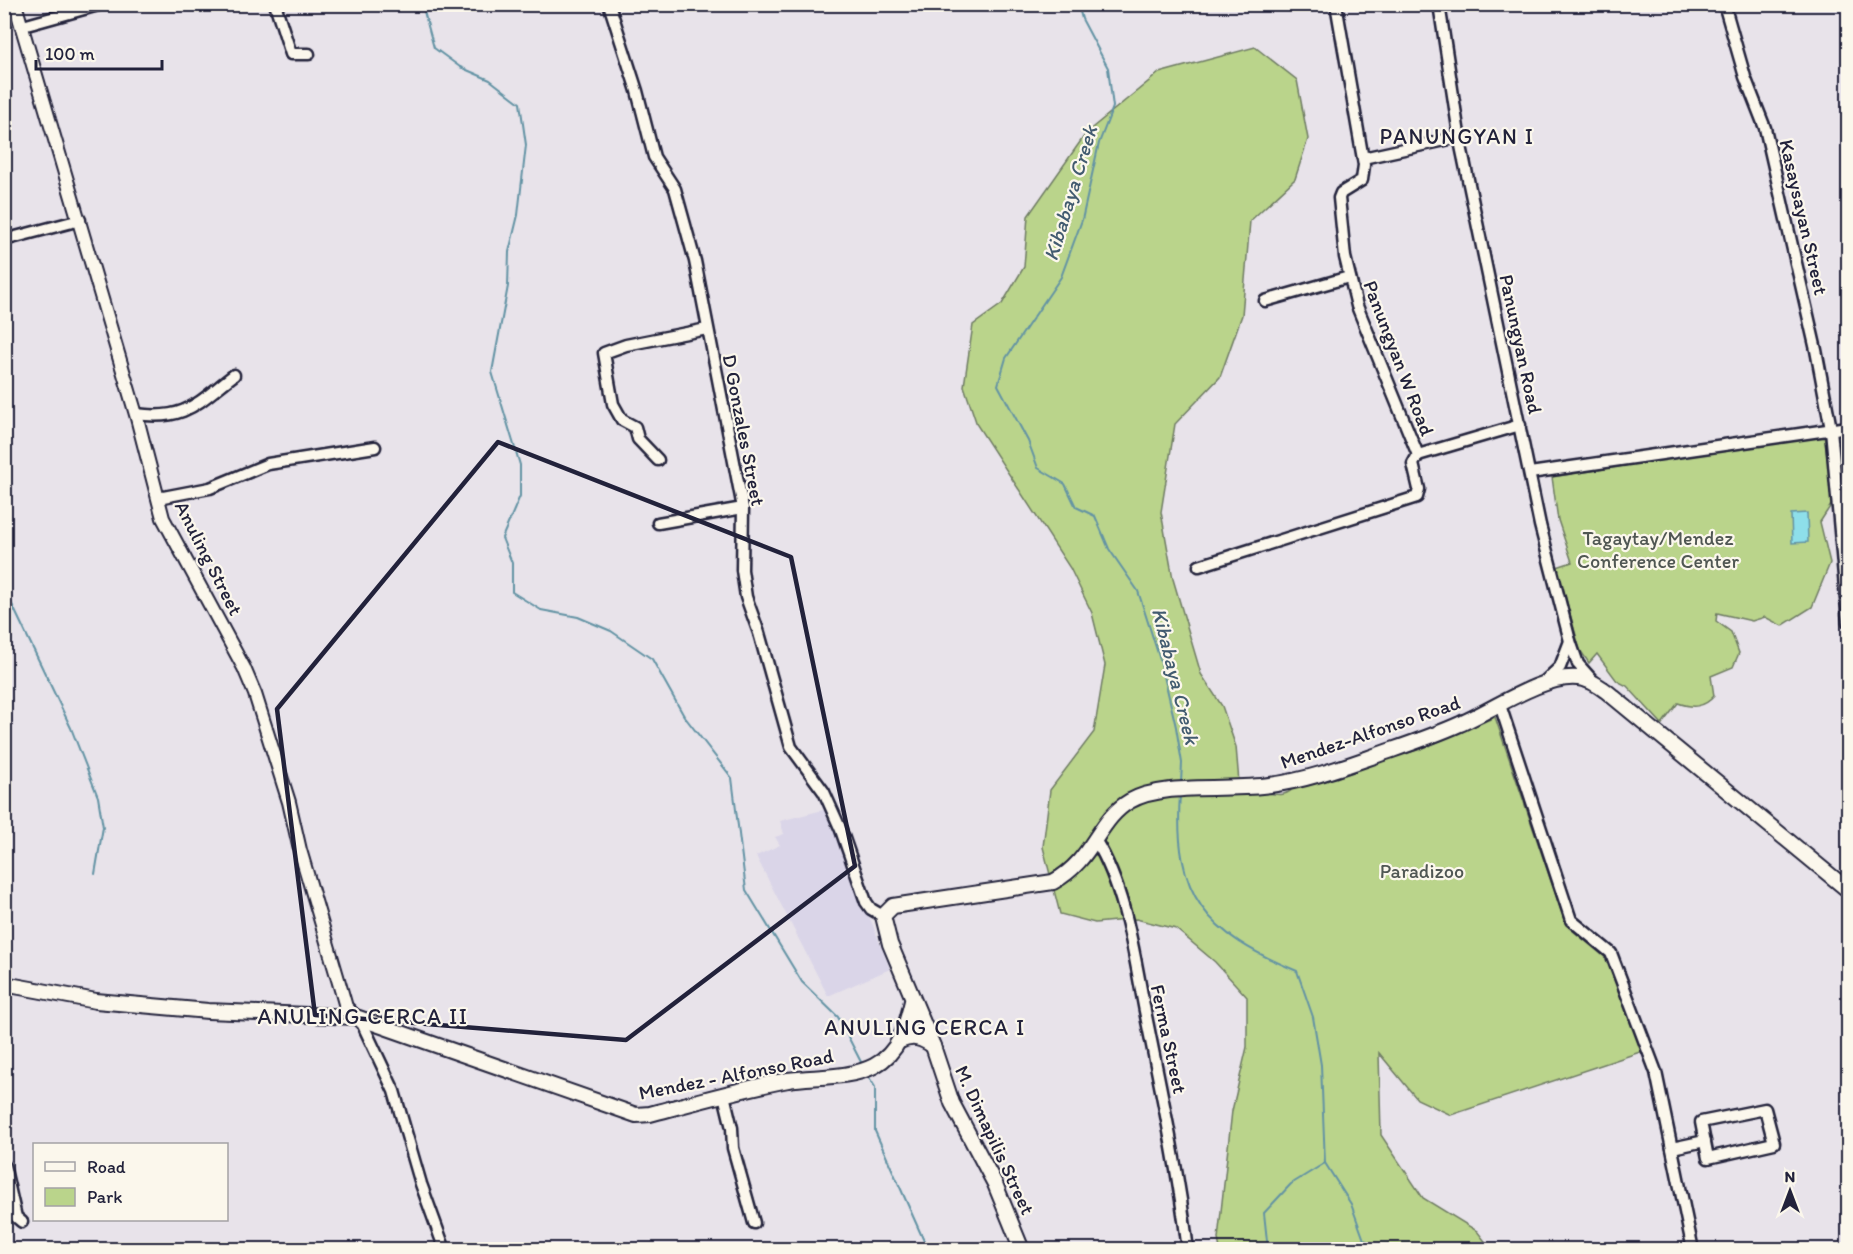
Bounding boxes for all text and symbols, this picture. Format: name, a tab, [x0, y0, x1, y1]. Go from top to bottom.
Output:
scale bar	[36, 33, 162, 71]
text: 100 m	[45, 43, 95, 65]
water label: Kibabaya Creek	[1038, 121, 1103, 264]
district label: PANUNGYAN I	[1380, 123, 1534, 150]
street label: Kasaysayan Street	[1774, 137, 1834, 298]
street label: Panungyan Road	[1494, 272, 1548, 416]
street label: Panungyan W Road	[1358, 277, 1440, 439]
street label: D Gonzales Street	[718, 352, 770, 508]
street label: Anuling Street	[170, 497, 248, 619]
park label: Tagaytay/Mendez Conference Center	[1577, 526, 1739, 573]
water label: Kibabaya Creek	[1147, 605, 1205, 748]
street label: Mendez-Alfonso Road	[1277, 690, 1463, 774]
park label: Paradizoo	[1380, 859, 1464, 883]
street label: Ferma Street	[1146, 982, 1192, 1096]
district label: ANULING CERCA II	[258, 1003, 468, 1030]
district label: ANULING CERCA I	[824, 1014, 1026, 1041]
street label: Mendez - Alfonso Road	[637, 1043, 836, 1105]
street label: M. Dimapilis Street	[950, 1062, 1040, 1218]
legend	[33, 1143, 228, 1221]
text: Road	[87, 1156, 126, 1178]
north arrow	[1760, 1161, 1820, 1221]
text: N	[1785, 1167, 1795, 1186]
text: Park	[87, 1186, 122, 1208]

